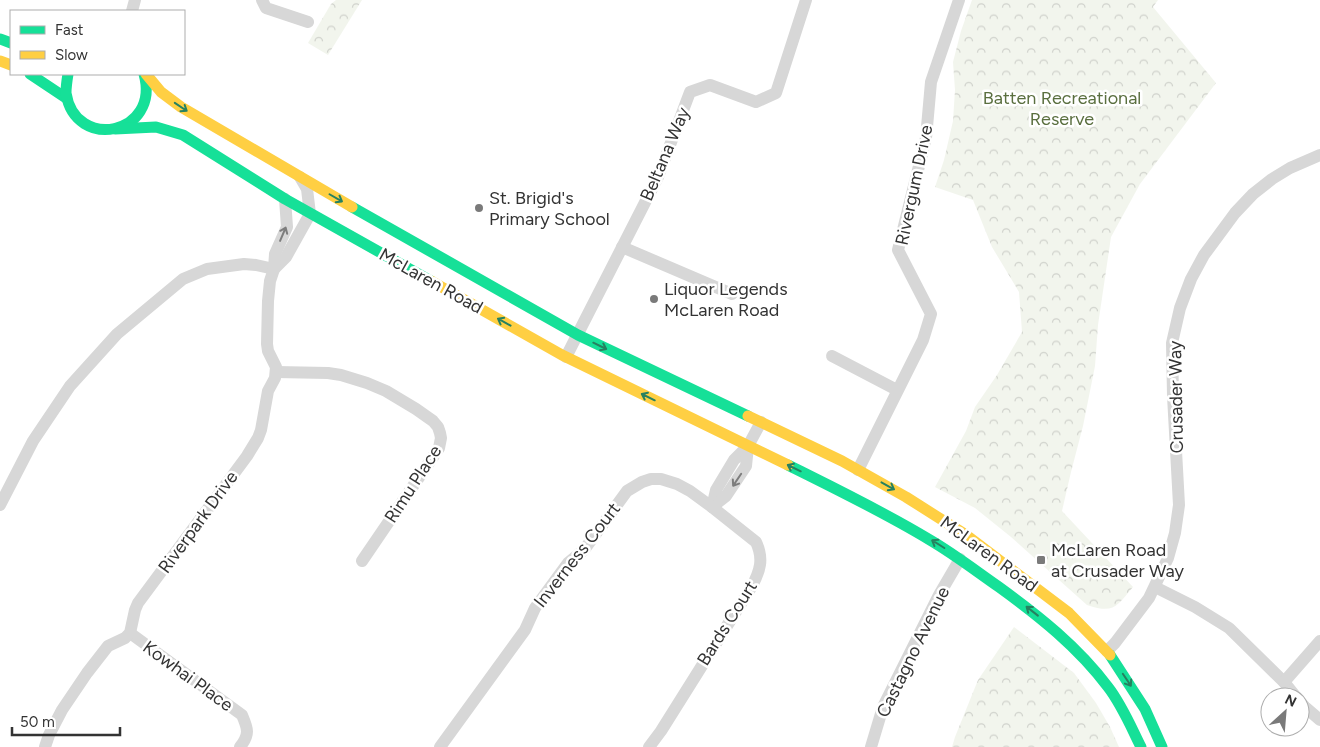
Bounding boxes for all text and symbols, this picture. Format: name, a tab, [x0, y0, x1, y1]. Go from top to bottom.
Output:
legend	[10, 10, 185, 75]
text: Fast	[55, 21, 84, 39]
text: Slow	[55, 46, 88, 64]
park label: Batten Recreational Reserve	[983, 87, 1141, 130]
one-way arrow	[174, 102, 188, 112]
street label: Beltana Way	[635, 103, 695, 204]
street label: Rivergum Drive	[891, 123, 938, 247]
place label: St. Brigid's Primary School	[489, 187, 610, 230]
one-way arrow	[329, 193, 343, 203]
marker: St. Brigid's Primary School	[473, 202, 485, 214]
one-way arrow	[280, 227, 289, 242]
street label: McLaren Road	[375, 243, 487, 319]
place label: Liquor Legends McLaren Road	[664, 278, 788, 321]
marker: Liquor Legends McLaren Road	[648, 293, 660, 305]
one-way arrow	[497, 317, 511, 327]
street label: Crusader Way	[1164, 340, 1188, 454]
one-way arrow	[592, 342, 607, 351]
one-way arrow	[641, 392, 656, 401]
street label: Rimu Place	[380, 441, 446, 527]
one-way arrow	[787, 463, 802, 472]
street label: Riverpark Drive	[153, 466, 243, 577]
one-way arrow	[732, 473, 742, 487]
one-way arrow	[880, 482, 894, 492]
street label: Inverness Court	[529, 498, 625, 612]
street label: McLaren Road	[936, 511, 1042, 597]
one-way arrow	[931, 539, 945, 549]
place label: McLaren Road at Crusader Way	[1051, 539, 1185, 582]
marker: McLaren Road at Crusader Way	[1035, 554, 1047, 566]
street label: Bards Court	[692, 576, 762, 670]
street label: Castagno Avenue	[872, 583, 954, 721]
one-way arrow	[1025, 606, 1039, 616]
street label: Kowhai Place	[139, 636, 238, 716]
one-way arrow	[1122, 673, 1132, 687]
north arrow	[1260, 687, 1310, 737]
text: N	[1282, 691, 1299, 711]
scale bar	[12, 704, 120, 736]
text: 50 m	[20, 713, 55, 731]

